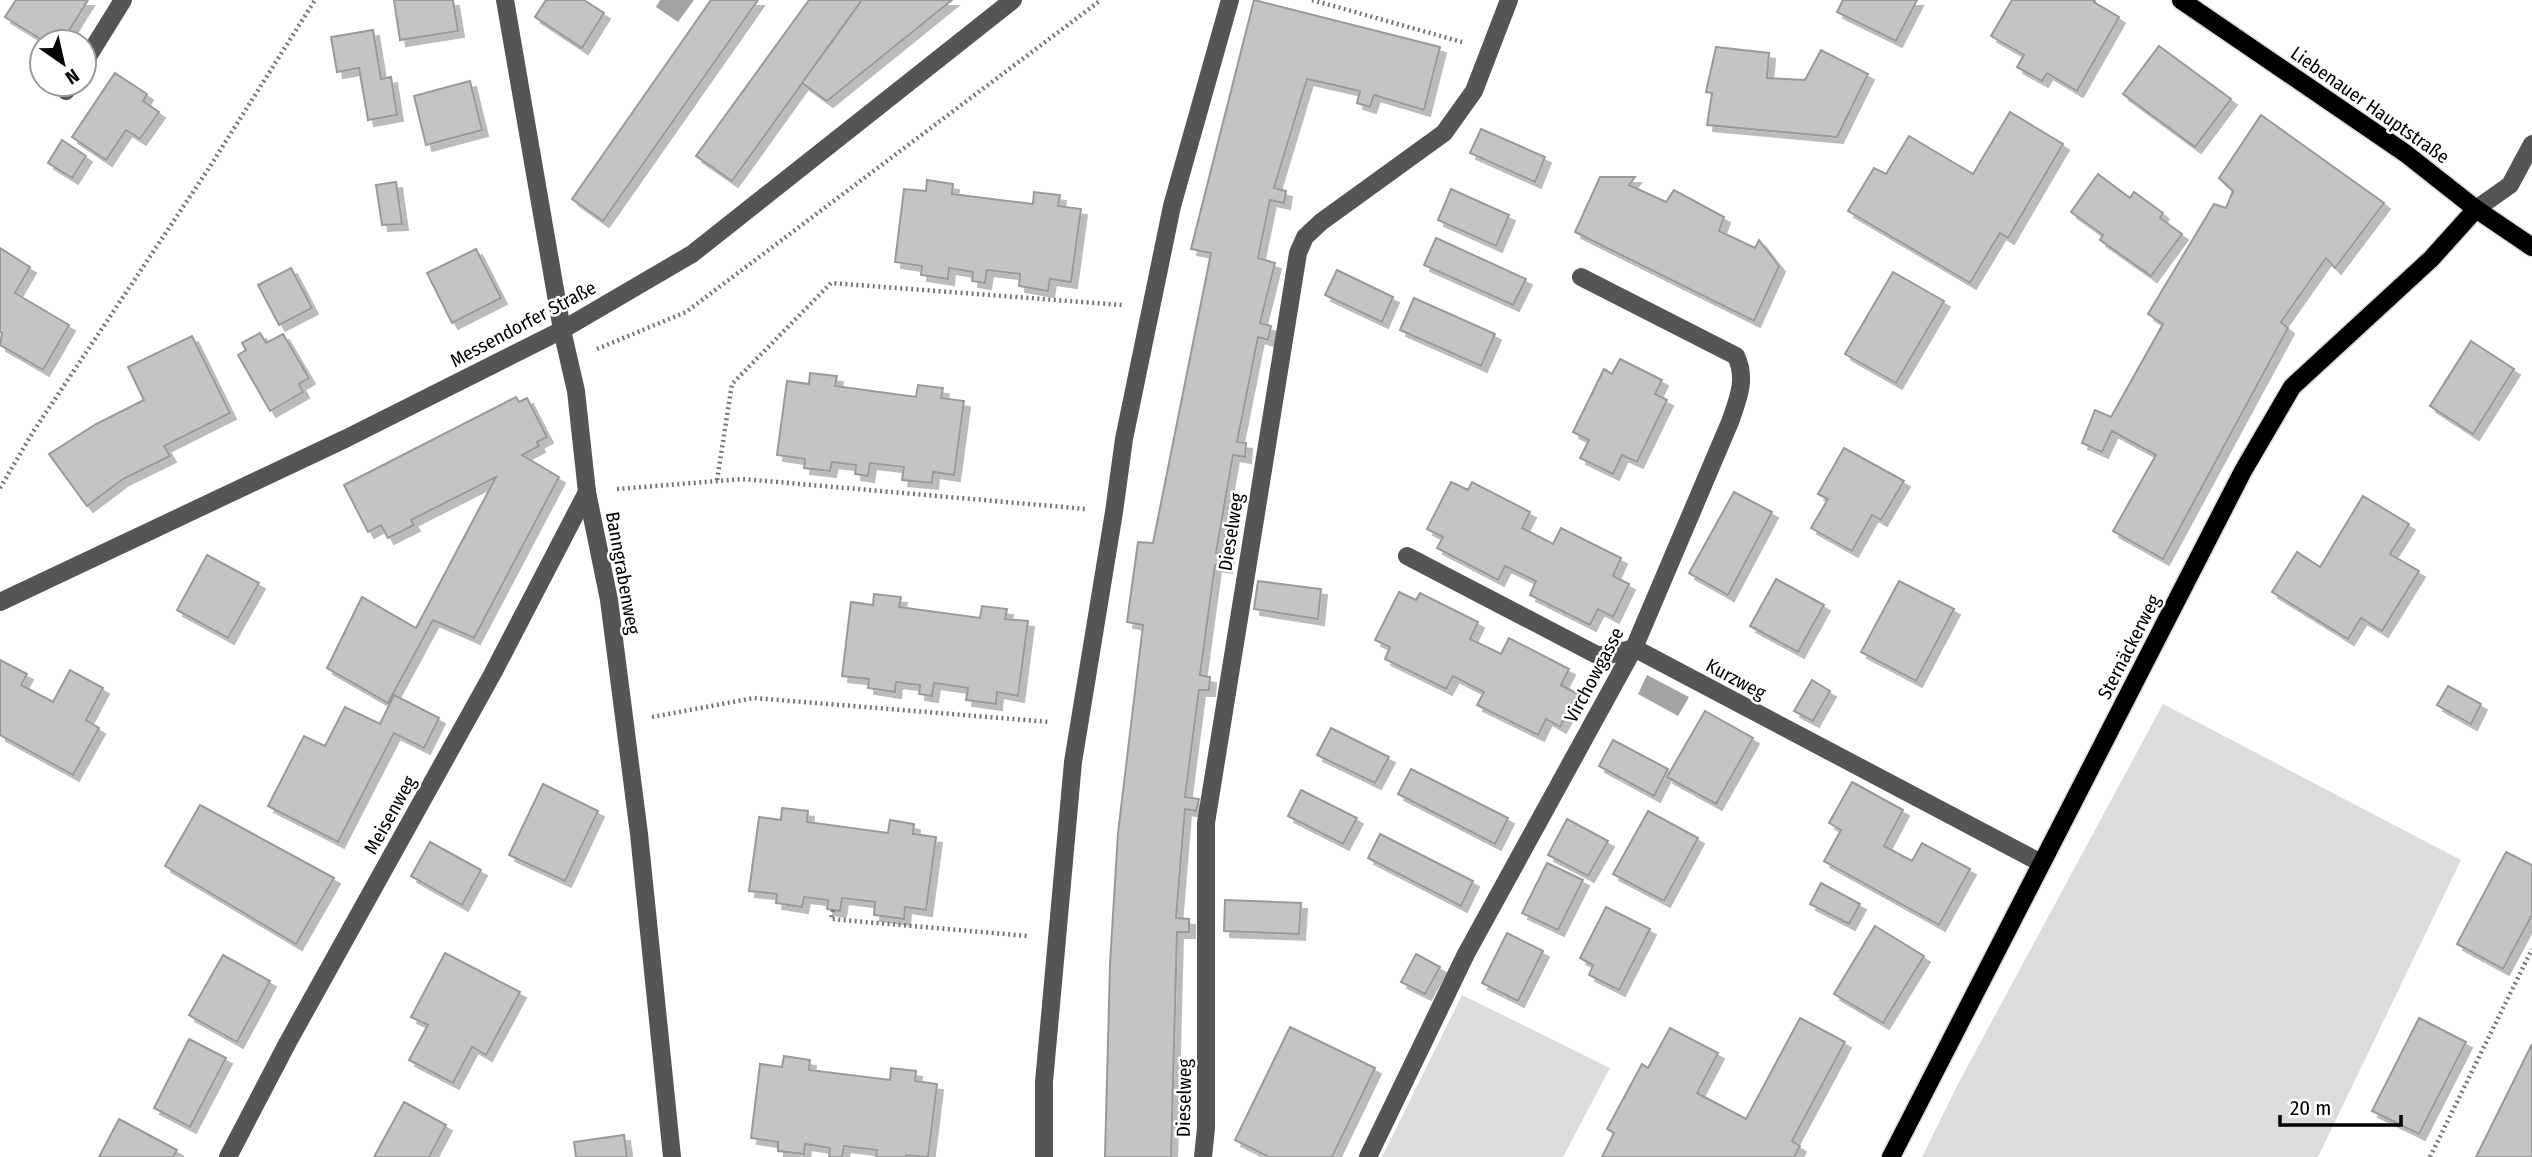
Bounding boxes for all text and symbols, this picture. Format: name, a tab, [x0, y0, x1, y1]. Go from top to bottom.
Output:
north arrow	[28, 28, 98, 98]
street label: Liebenauer Hauptstraße	[2286, 42, 2454, 168]
text: N	[61, 64, 83, 89]
street label: Messendorfer Straße	[446, 276, 600, 372]
street label: Dieselweg	[1214, 491, 1249, 573]
street label: Banngrabenweg	[601, 510, 645, 636]
street label: Sternäckerweg	[2093, 591, 2165, 703]
street label: Virchowgasse	[1559, 624, 1629, 726]
street label: Kurzweg	[1702, 654, 1770, 704]
street label: Meisenweg	[359, 772, 421, 858]
street label: Dieselweg	[1172, 1058, 1196, 1137]
scale bar	[2280, 1084, 2401, 1128]
text: 20 m	[2290, 1095, 2331, 1121]

